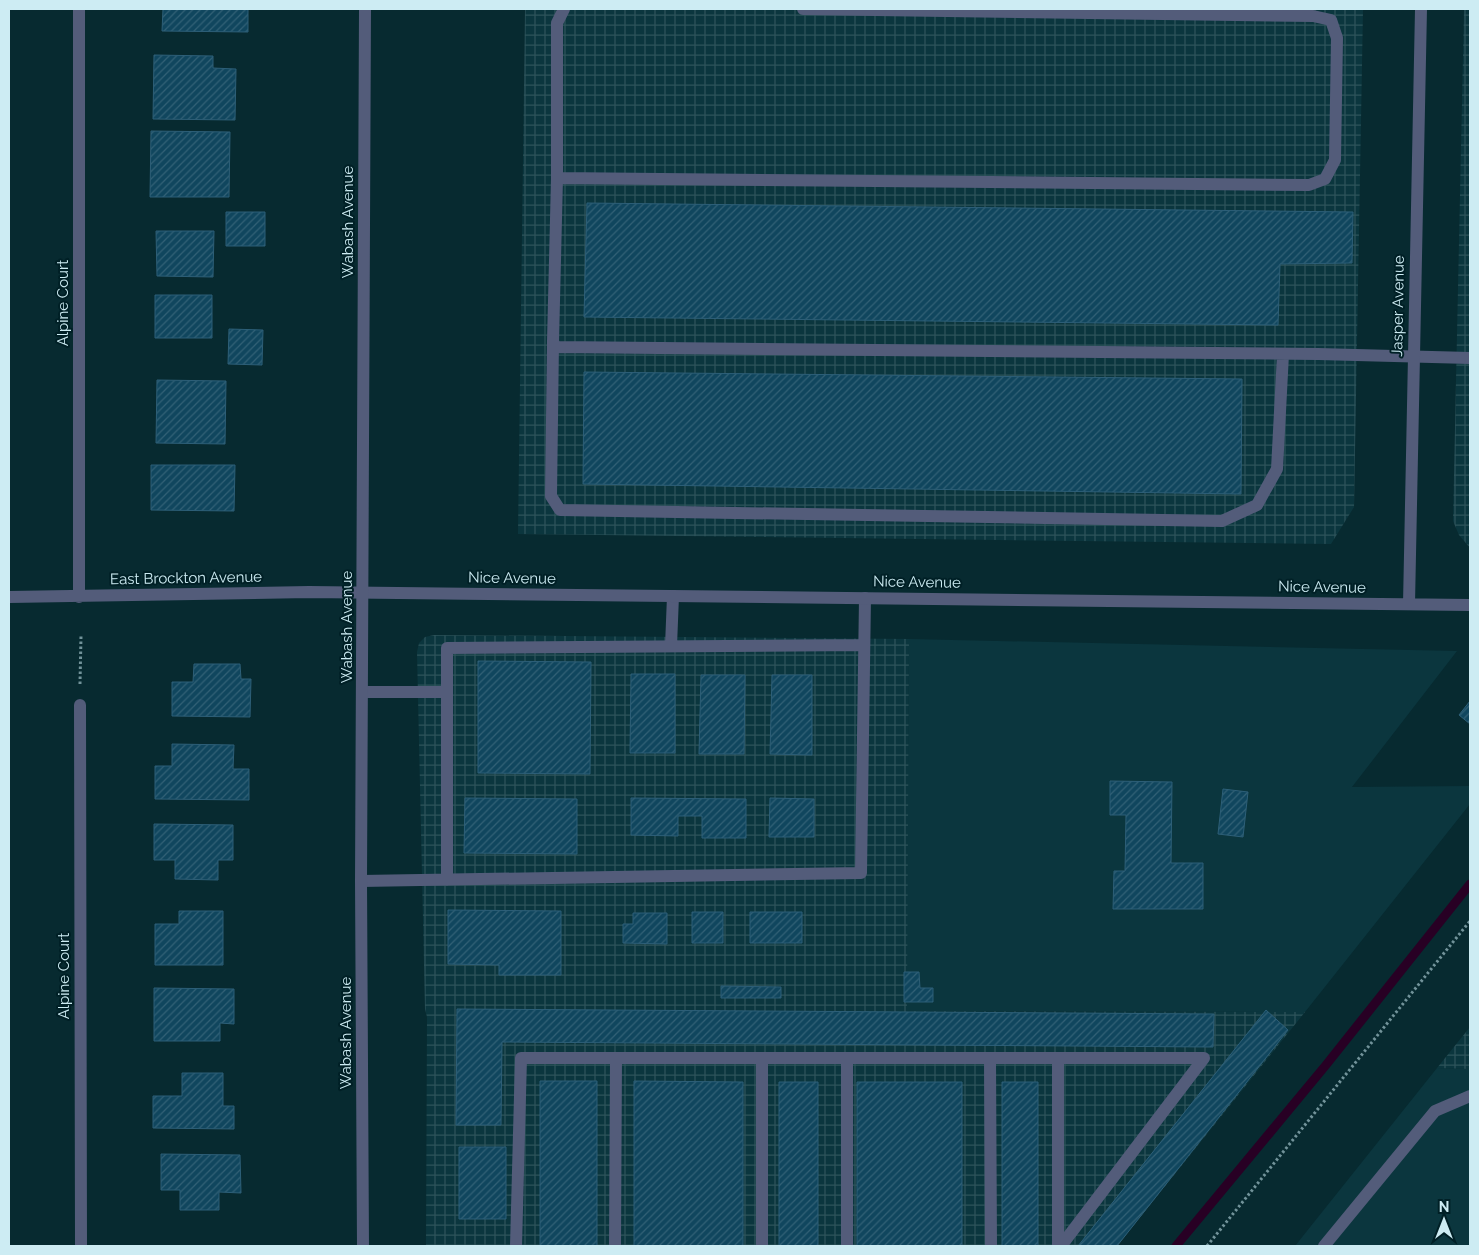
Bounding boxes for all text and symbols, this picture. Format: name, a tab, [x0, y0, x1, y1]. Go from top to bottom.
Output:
street label: Wabash Avenue	[339, 166, 357, 278]
street label: Jasper Avenue	[1388, 255, 1408, 357]
street label: Alpine Court	[54, 260, 72, 346]
street label: East Brockton Avenue	[110, 568, 262, 588]
street label: Nice Avenue	[468, 568, 556, 588]
street label: Wabash Avenue	[338, 571, 356, 683]
street label: Nice Avenue	[873, 572, 961, 592]
street label: Nice Avenue	[1278, 577, 1366, 597]
street label: Alpine Court	[55, 933, 73, 1019]
street label: Wabash Avenue	[337, 977, 355, 1089]
north arrow	[1419, 1195, 1469, 1245]
text: N	[1439, 1199, 1449, 1215]

